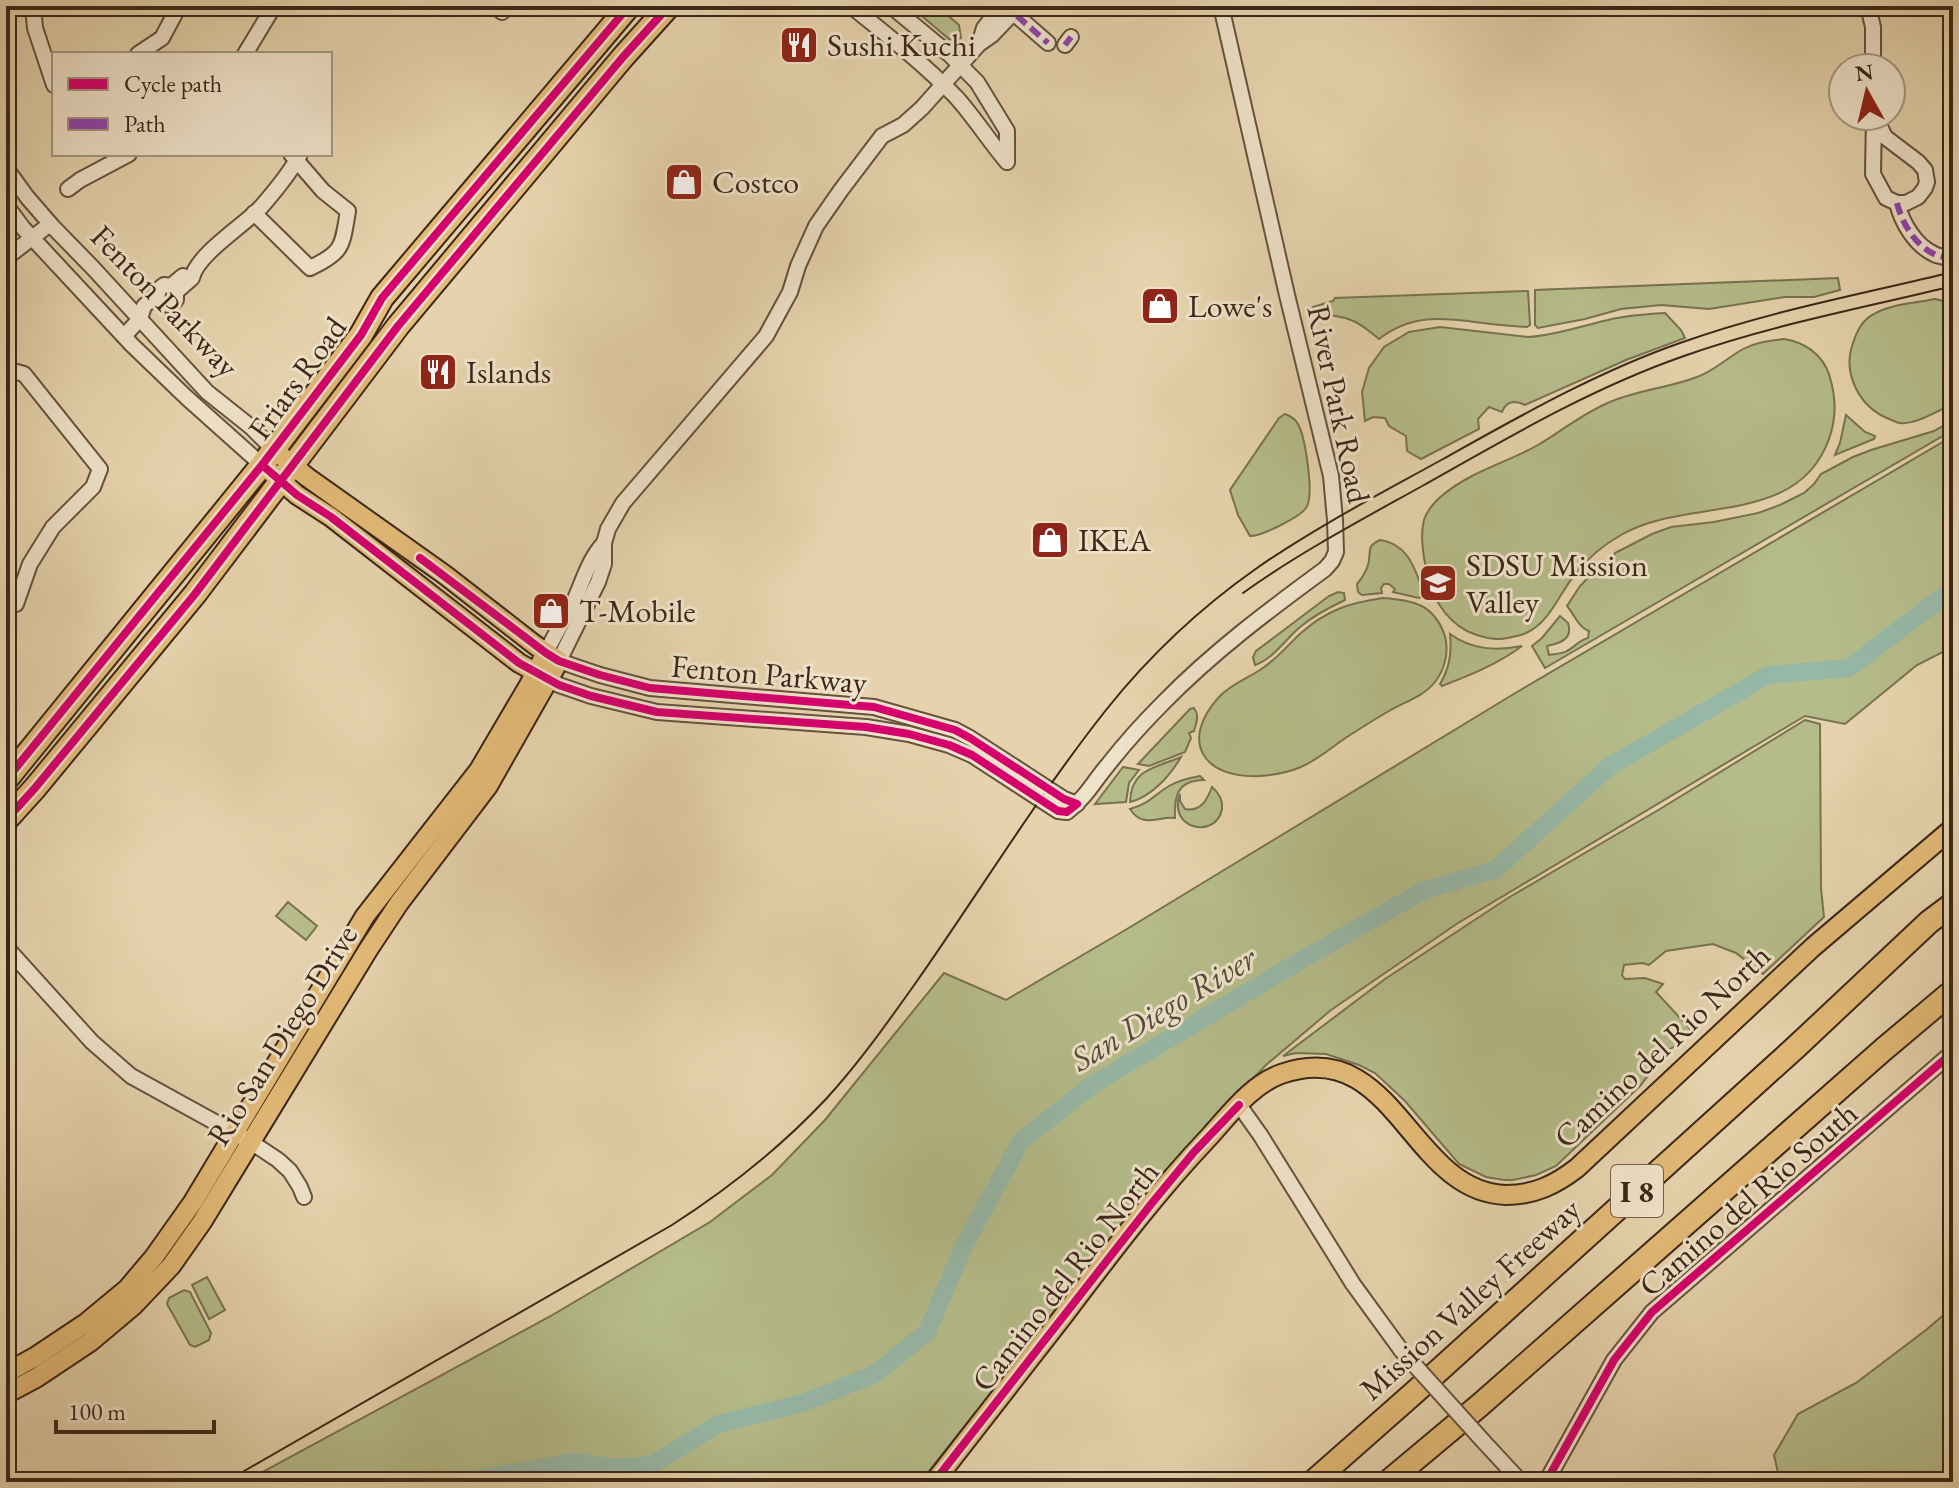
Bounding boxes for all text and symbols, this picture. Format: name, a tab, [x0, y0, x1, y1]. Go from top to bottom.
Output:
restaurant icon: Sushi Kuchi	[778, 24, 820, 66]
place label: Sushi Kuchi	[827, 24, 976, 66]
legend	[52, 52, 332, 156]
north arrow	[1827, 52, 1907, 132]
text: N	[1853, 57, 1875, 88]
text: Cycle path	[124, 68, 222, 99]
text: Path	[124, 108, 166, 139]
shop icon: Costco	[663, 161, 705, 203]
place label: Costco	[712, 161, 799, 203]
street label: Fenton Parkway	[82, 216, 249, 387]
shop icon: Lowe's	[1139, 285, 1181, 327]
place label: Lowe's	[1188, 285, 1272, 327]
street label: River Park Road	[1298, 301, 1381, 508]
street label: Friars Road	[238, 308, 356, 448]
restaurant icon: Islands	[417, 351, 459, 393]
place label: Islands	[466, 351, 551, 393]
shop icon: IKEA	[1029, 519, 1071, 561]
place label: IKEA	[1078, 519, 1152, 561]
place label: SDSU Mission Valley	[1466, 544, 1648, 623]
school or university icon: SDSU Mission Valley	[1417, 562, 1459, 604]
shop icon: T-Mobile	[530, 590, 572, 632]
place label: T-Mobile	[579, 590, 696, 632]
street label: Fenton Parkway	[669, 645, 870, 704]
street label: Rio San Diego Drive	[197, 917, 367, 1153]
water label: San Diego River	[1061, 934, 1266, 1081]
street label: Camino del Rio North	[1545, 935, 1779, 1157]
street label: Camino del Rio South	[1630, 1092, 1866, 1306]
street label: Camino del Rio North	[962, 1152, 1168, 1400]
road number: I 8	[1611, 1165, 1663, 1217]
street label: Mission Valley Freeway	[1351, 1188, 1590, 1409]
scale bar	[56, 1384, 214, 1434]
text: 100 m	[68, 1396, 126, 1427]

